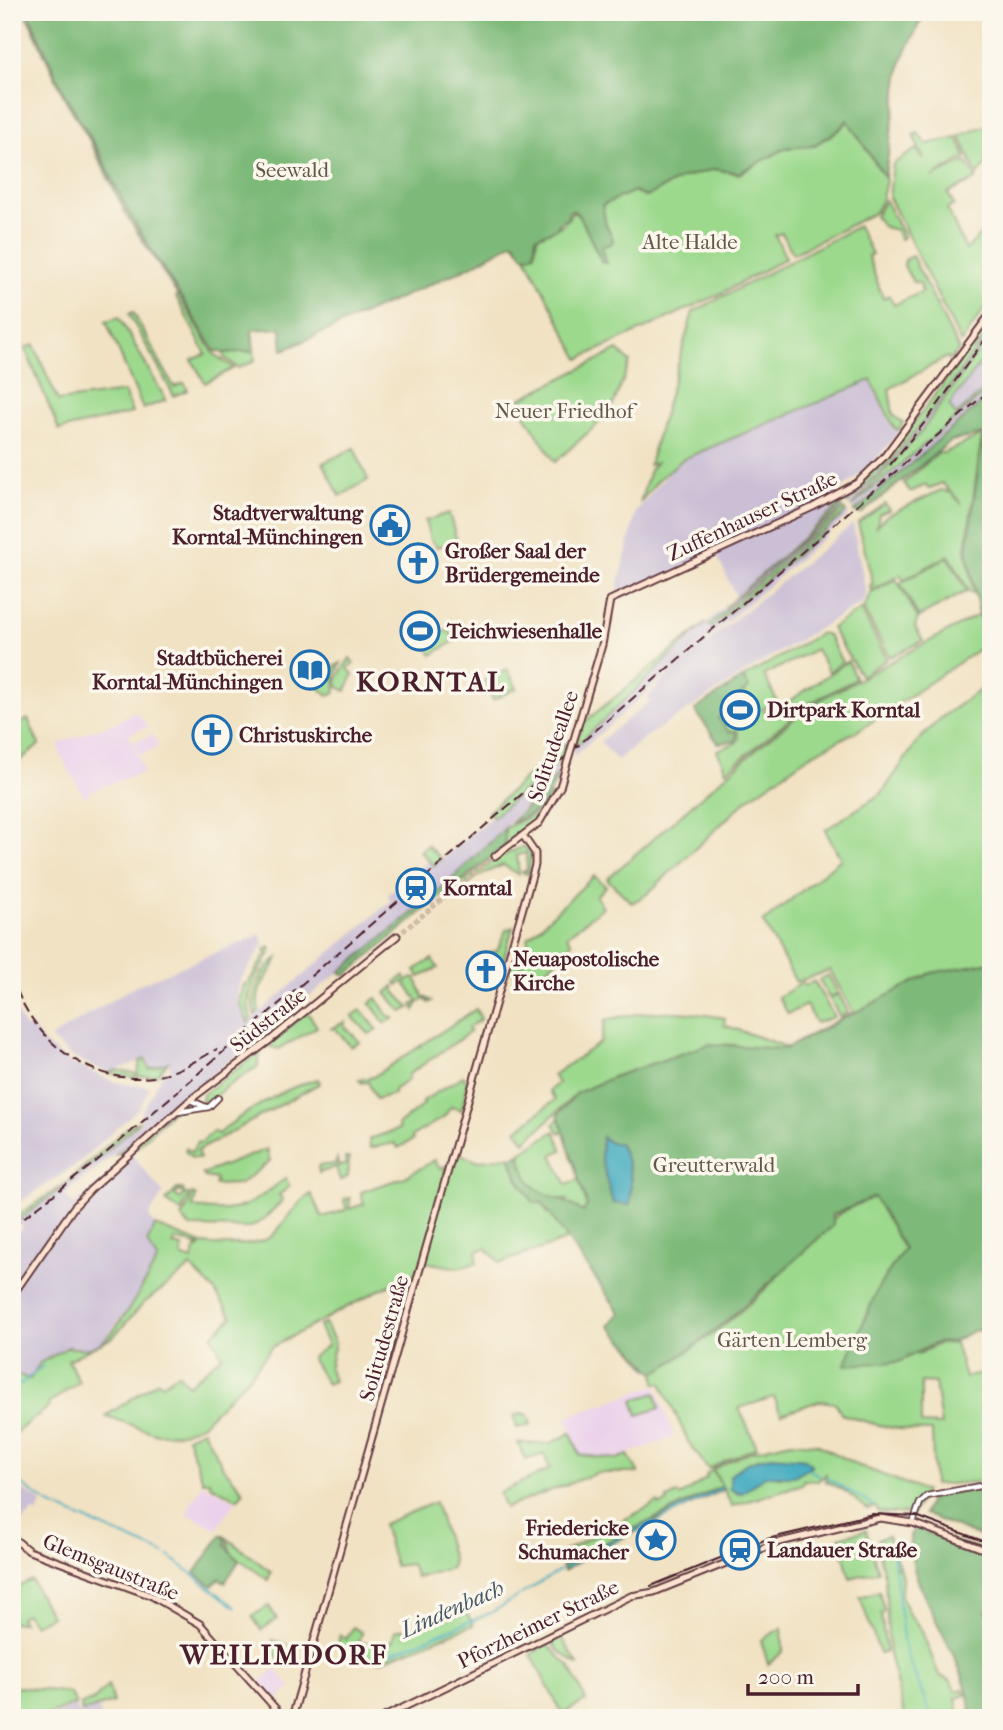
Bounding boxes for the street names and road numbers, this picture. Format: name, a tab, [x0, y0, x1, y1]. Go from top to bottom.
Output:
street label: Zuffenhauser Straße	[663, 466, 841, 566]
street label: Solitudeallee	[523, 687, 583, 805]
street label: Südstraße	[225, 983, 311, 1057]
street label: Solitudestraße	[355, 1272, 413, 1404]
street label: Glemsgaustraße	[39, 1529, 183, 1605]
street label: Pforzheimer Straße	[454, 1575, 622, 1673]

